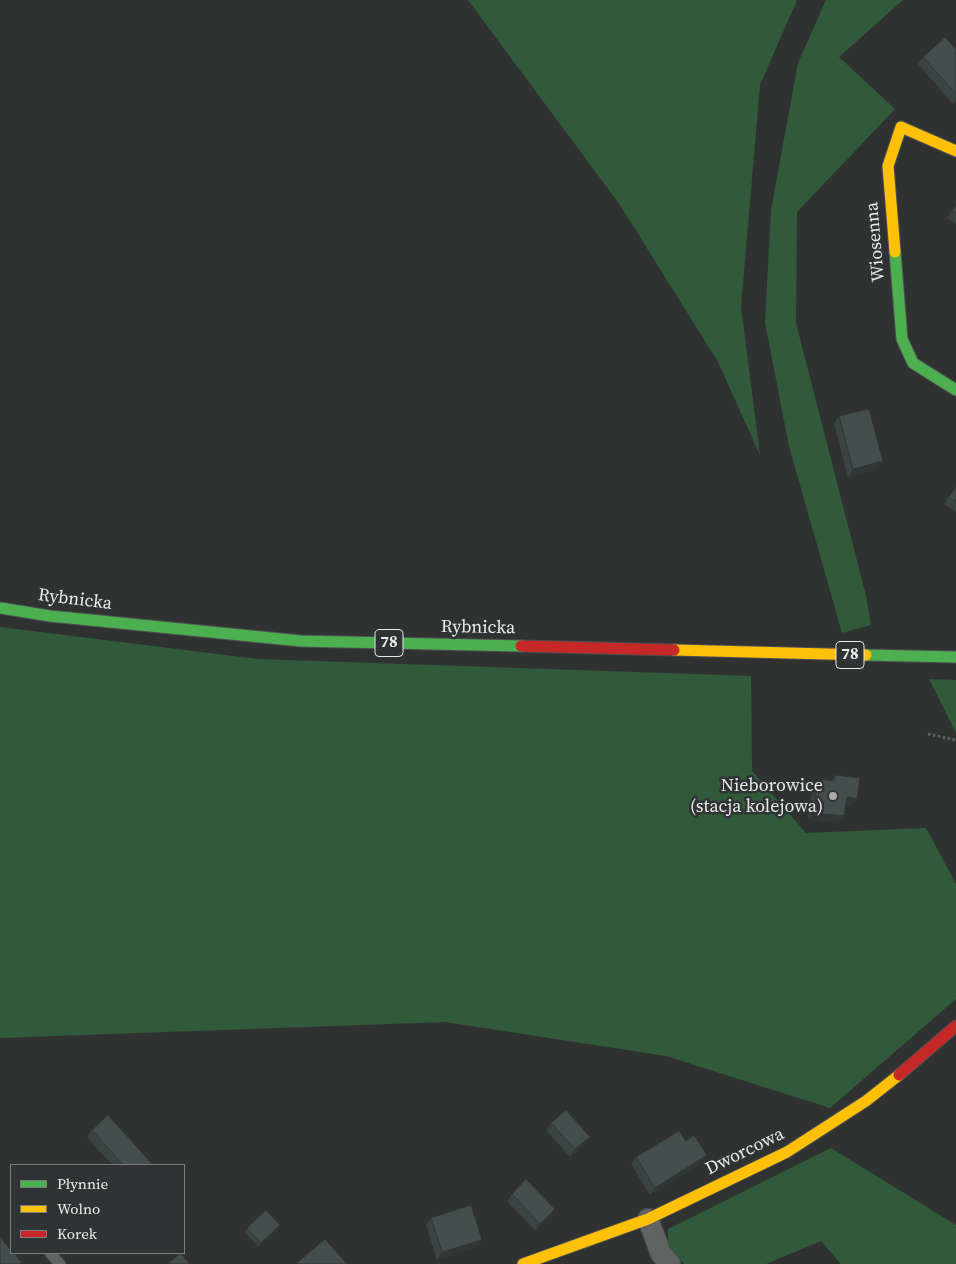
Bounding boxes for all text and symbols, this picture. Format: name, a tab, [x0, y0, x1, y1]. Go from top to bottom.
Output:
street label: Wiosenna	[862, 201, 890, 283]
street label: Rybnicka	[37, 585, 113, 615]
street label: Rybnicka	[441, 617, 515, 639]
road number: 78	[375, 630, 403, 656]
road number: 78	[836, 642, 864, 668]
place label: Nieborowice (stacja kolejowa)	[690, 775, 823, 818]
marker: Nieborowice (stacja kolejowa)	[827, 790, 839, 802]
street label: Dworcowa	[702, 1124, 788, 1180]
legend	[10, 1164, 185, 1254]
text: Płynnie	[57, 1173, 108, 1194]
text: Wolno	[57, 1198, 100, 1219]
text: Korek	[57, 1223, 97, 1244]

